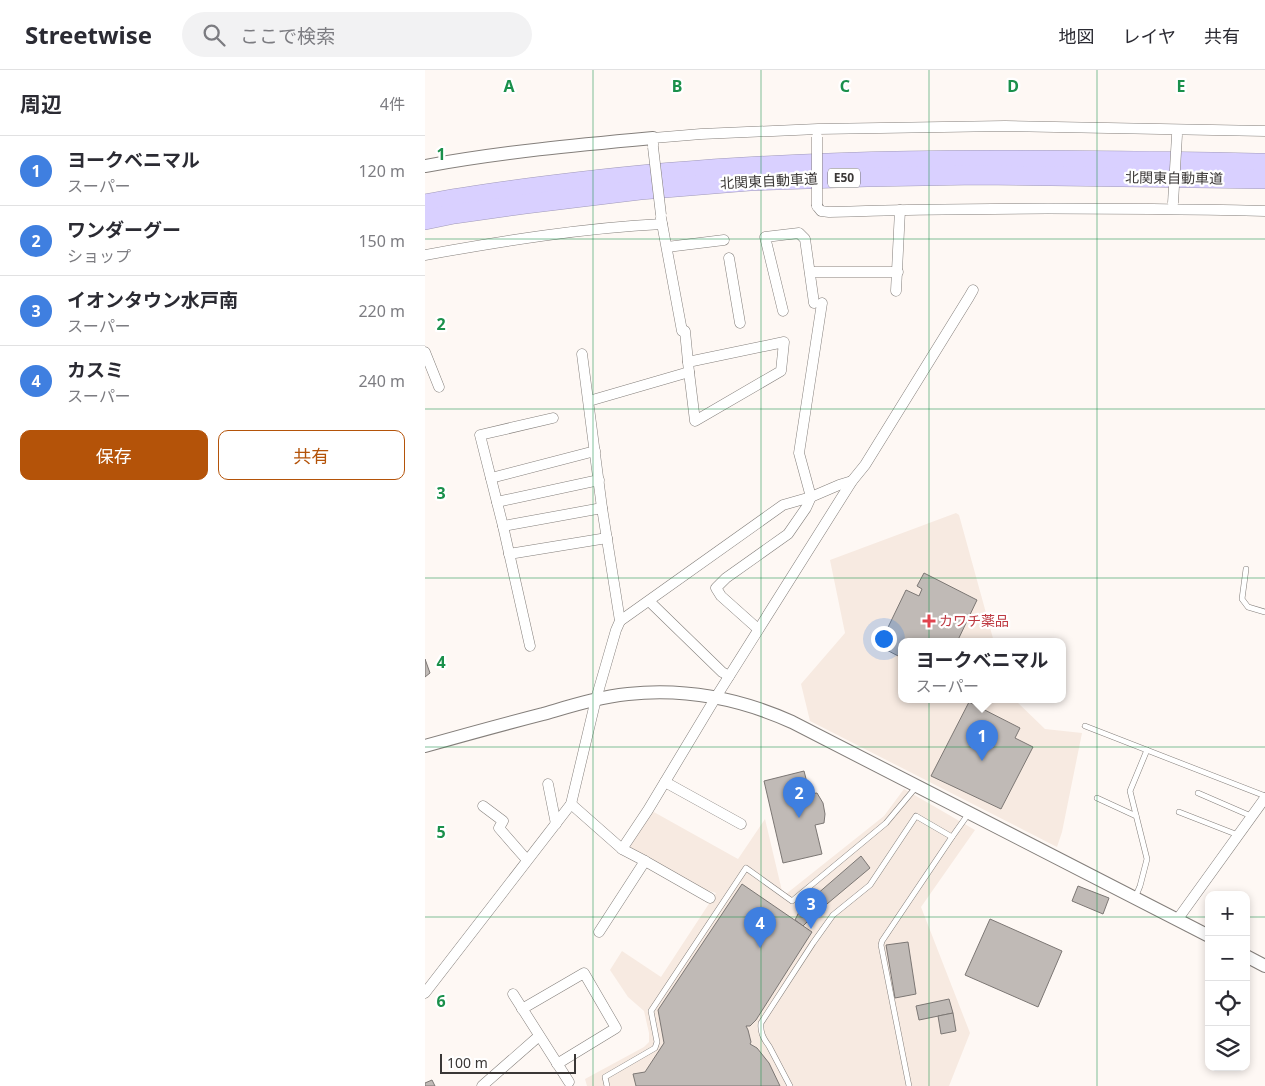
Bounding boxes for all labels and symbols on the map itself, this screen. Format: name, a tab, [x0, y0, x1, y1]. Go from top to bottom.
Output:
text: A	[503, 75, 515, 97]
text: B	[672, 75, 682, 97]
text: C	[840, 75, 850, 97]
text: D	[1007, 75, 1019, 97]
text: E	[1177, 75, 1186, 97]
text: 1	[436, 143, 446, 165]
street label: 北関東自動車道	[1125, 167, 1223, 188]
street label: 北関東自動車道	[720, 168, 818, 193]
road number: E50	[828, 169, 860, 188]
text: 2	[436, 313, 446, 335]
text: 3	[436, 482, 446, 504]
place label: カワチ薬品	[939, 611, 1009, 630]
marker: カワチ薬品	[923, 615, 935, 627]
your location	[871, 626, 897, 652]
text: 4	[436, 651, 446, 673]
pin: 1	[966, 720, 998, 761]
pin: 2	[783, 777, 815, 818]
text: 5	[436, 821, 446, 843]
pin: 3	[795, 888, 827, 929]
pin: 4	[744, 907, 776, 948]
text: 6	[436, 990, 446, 1012]
scale bar	[440, 1051, 576, 1074]

